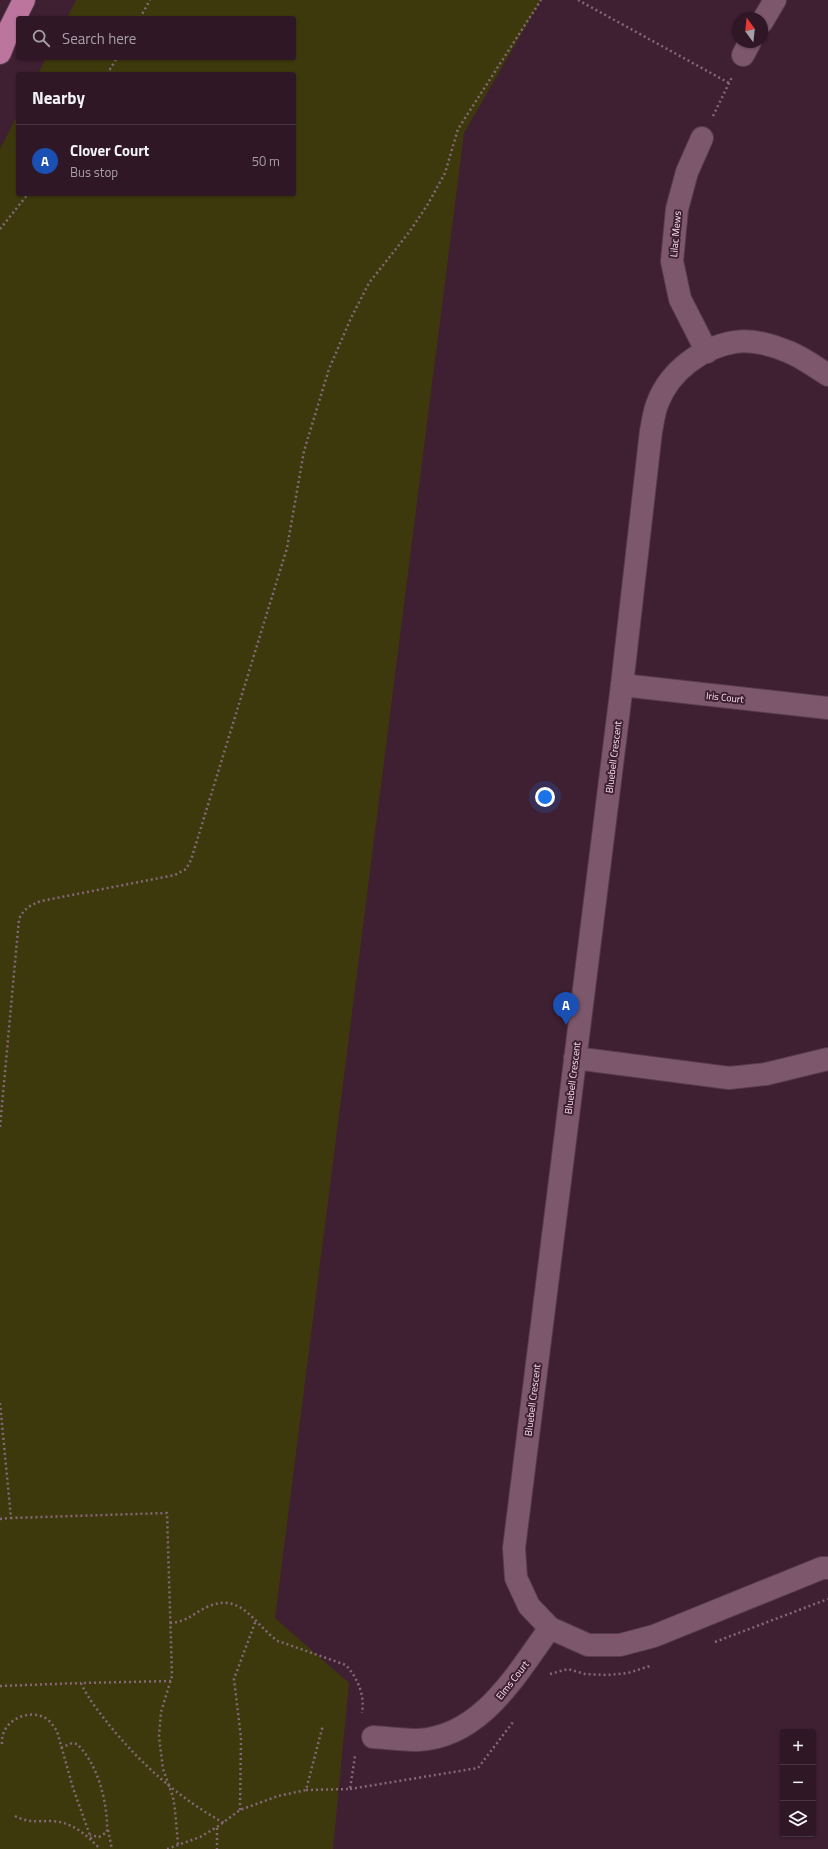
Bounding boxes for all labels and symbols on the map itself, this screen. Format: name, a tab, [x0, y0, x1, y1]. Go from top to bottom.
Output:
north arrow	[732, 12, 768, 48]
street label: Lilac Mews	[666, 210, 685, 258]
street label: Iris Court	[705, 688, 745, 707]
street label: Bluebell Crescent	[602, 720, 625, 794]
your location	[535, 787, 555, 807]
pin: A	[553, 992, 579, 1025]
street label: Bluebell Crescent	[561, 1041, 584, 1115]
street label: Bluebell Crescent	[521, 1363, 544, 1437]
street label: Elms Court	[492, 1657, 533, 1703]

